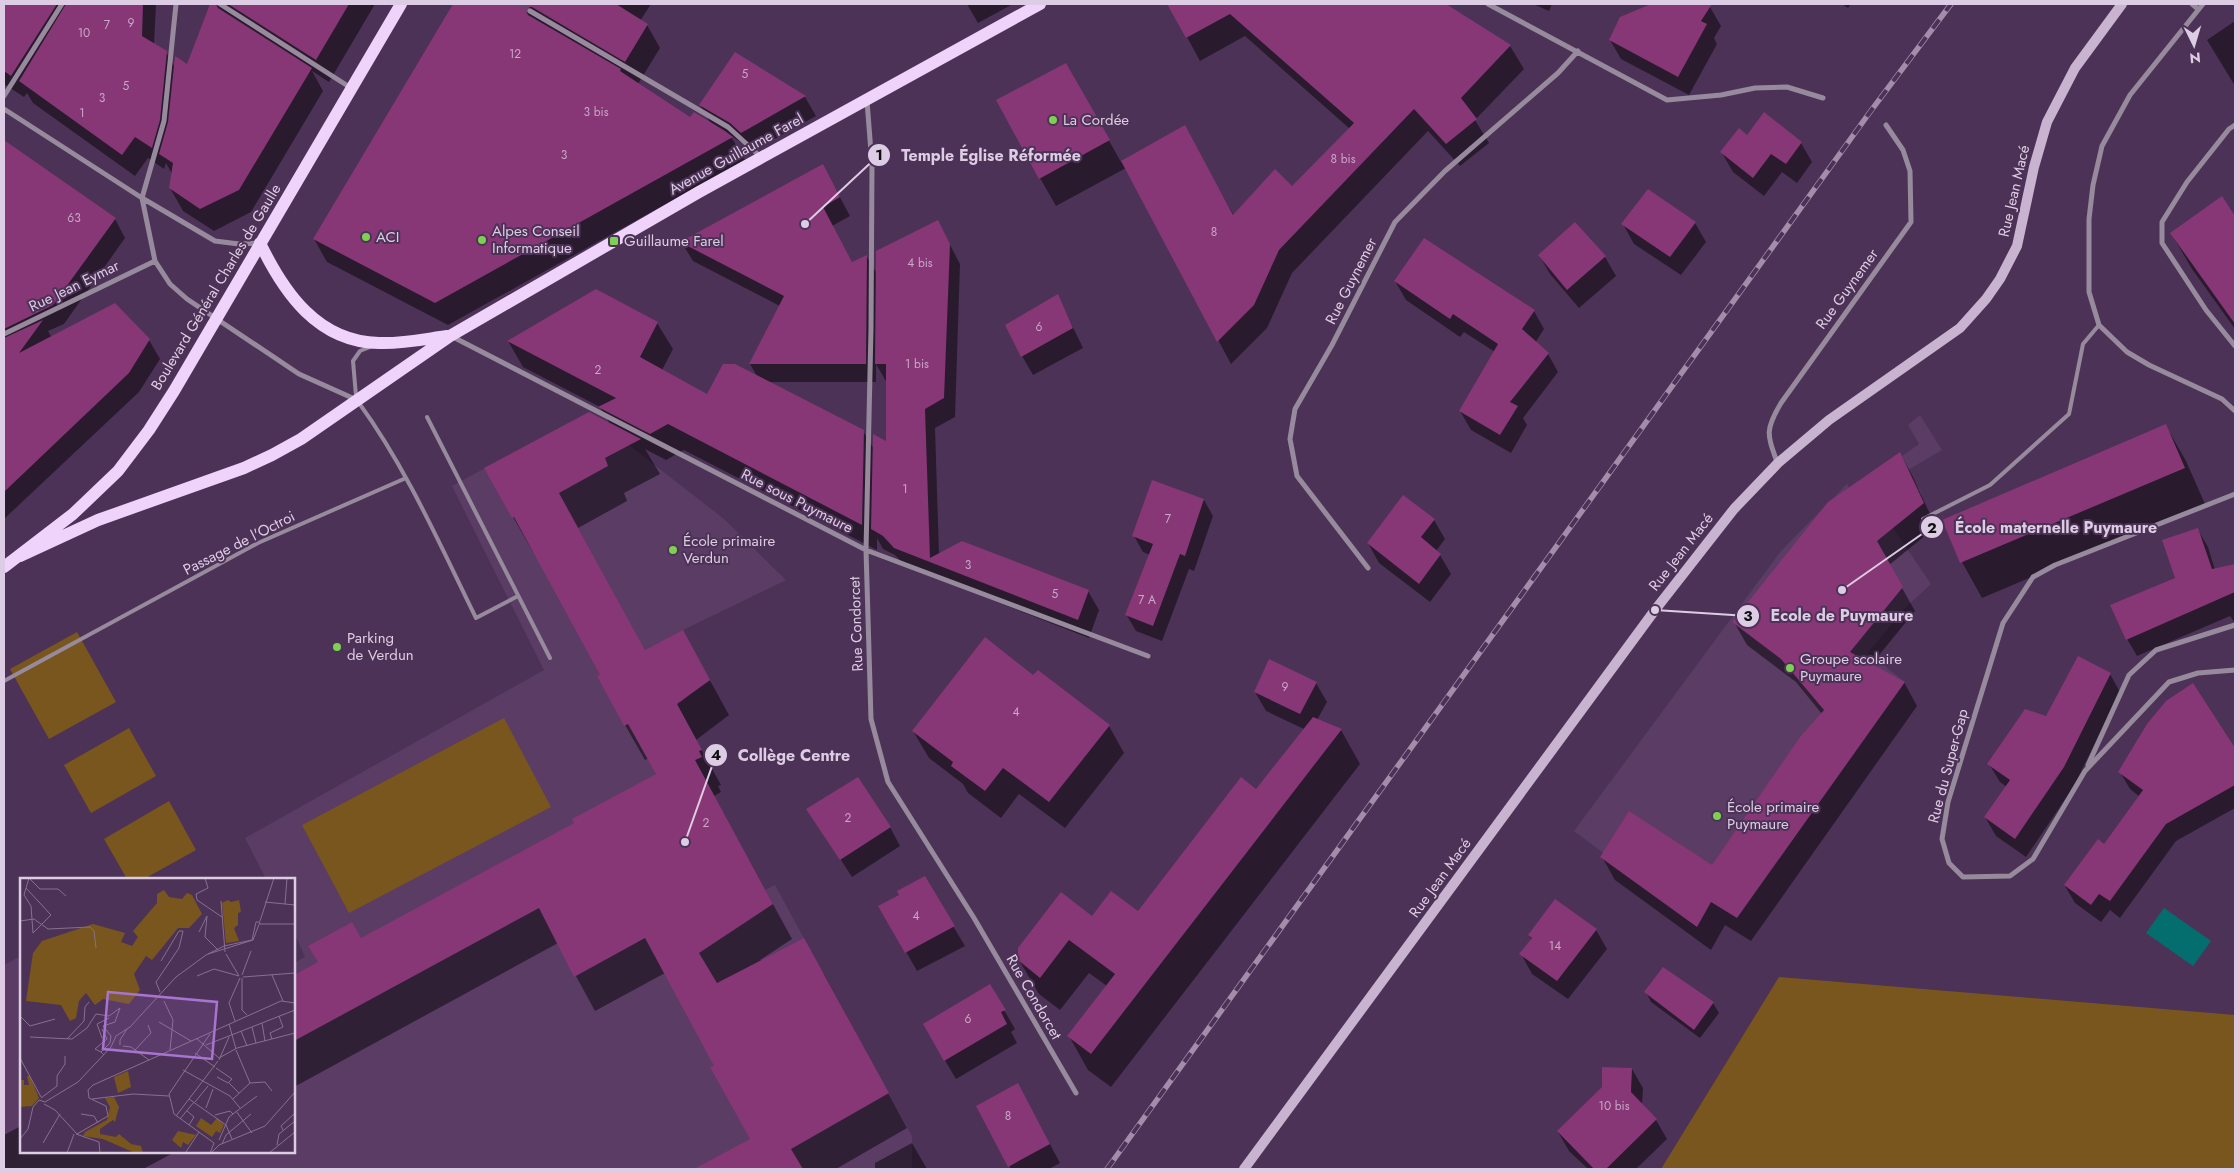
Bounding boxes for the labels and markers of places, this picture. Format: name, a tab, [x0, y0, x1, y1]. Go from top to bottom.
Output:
place label: La Cordée	[1063, 109, 1129, 131]
marker: La Cordée	[1047, 114, 1059, 126]
callout: Temple Église Réformée	[866, 140, 1091, 171]
place label: Alpes Conseil Informatique	[492, 220, 580, 259]
place label: ACI	[376, 226, 399, 248]
place label: Guillaume Farel	[624, 230, 724, 252]
marker: ACI	[360, 231, 372, 243]
marker: Alpes Conseil Informatique	[476, 234, 488, 246]
marker: Guillaume Farel	[608, 235, 620, 247]
callout: École maternelle Puymaure	[1920, 512, 2167, 543]
place label: École primaire Verdun	[683, 530, 776, 569]
marker: École primaire Verdun	[667, 544, 679, 556]
callout: Ecole de Puymaure	[1735, 600, 1923, 631]
place label: Parking de Verdun	[347, 627, 414, 666]
marker: Parking de Verdun	[331, 641, 343, 653]
place label: Groupe scolaire Puymaure	[1800, 648, 1902, 687]
marker: Groupe scolaire Puymaure	[1784, 662, 1796, 674]
callout: Collège Centre	[703, 740, 860, 771]
place label: École primaire Puymaure	[1727, 796, 1820, 835]
marker: École primaire Puymaure	[1711, 810, 1723, 822]

